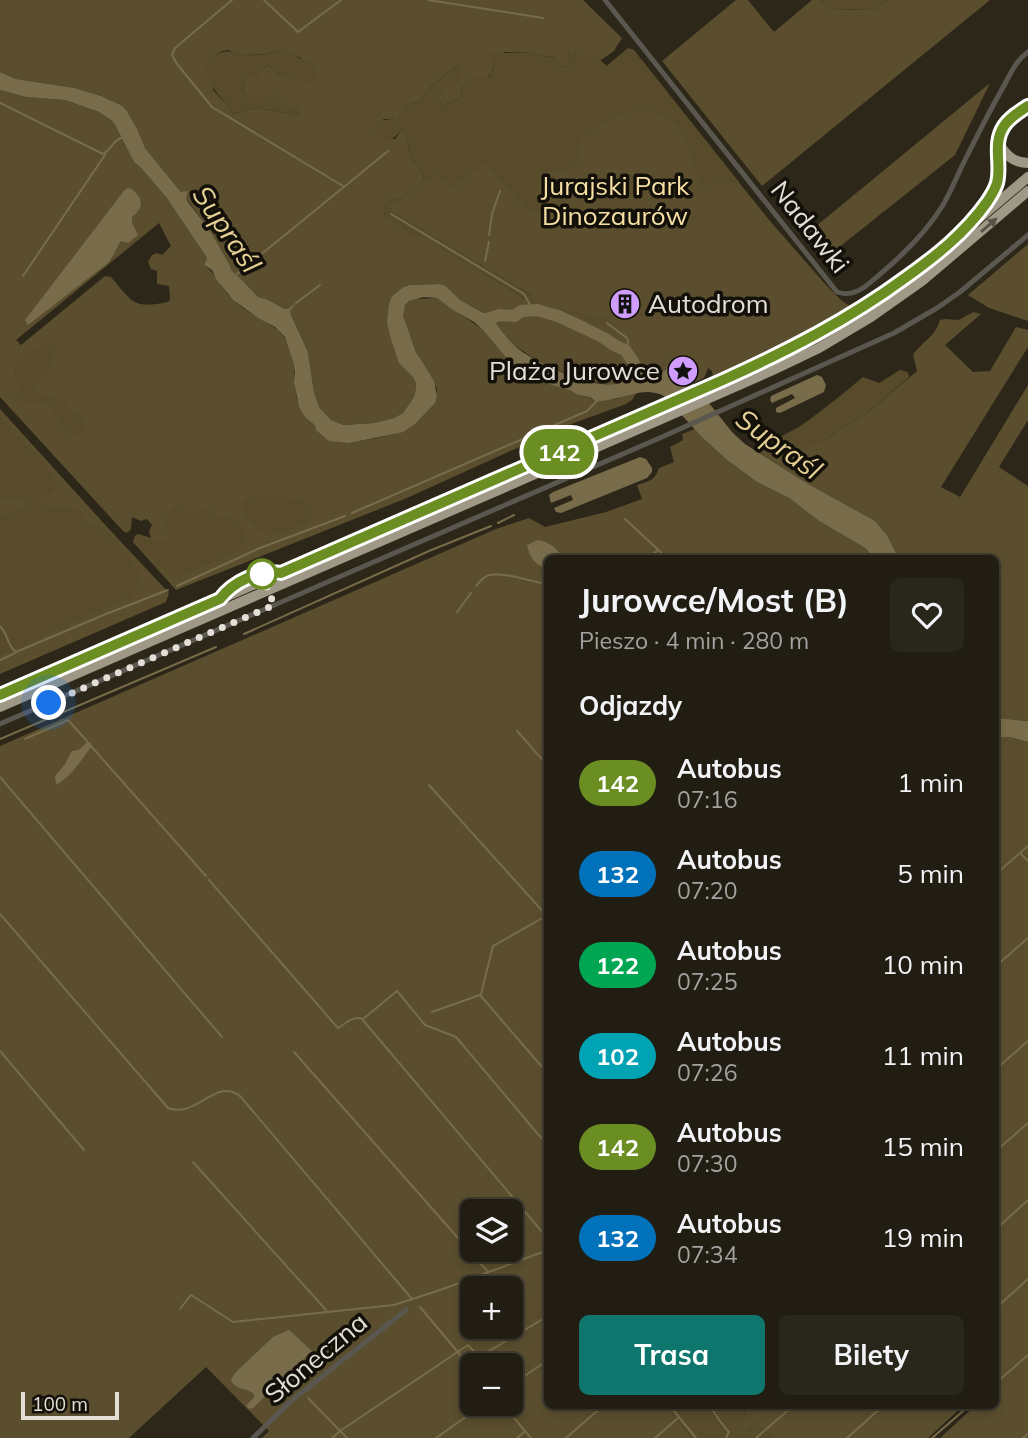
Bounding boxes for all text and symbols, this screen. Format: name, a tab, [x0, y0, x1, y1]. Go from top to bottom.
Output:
park label: Jurajski Park Dinozaurów	[541, 169, 690, 232]
street label: Nadawki	[764, 174, 857, 280]
water label: Supraśl	[186, 178, 269, 279]
one-way arrow	[981, 218, 998, 233]
building icon: Autodrom	[608, 287, 642, 321]
place label: Autodrom	[648, 287, 768, 320]
place label: Plaża Jurowce	[489, 354, 660, 387]
place icon: Plaża Jurowce	[666, 354, 700, 388]
water label: Supraśl	[729, 401, 829, 487]
line badge: 142	[519, 429, 599, 475]
text: 142	[537, 437, 581, 467]
unlabelled marker	[247, 559, 277, 589]
button: heart	[890, 578, 964, 652]
text: Jurowce/Most (B)	[579, 579, 849, 620]
text: Pieszo · 4 min · 280 m	[579, 626, 809, 655]
your location	[31, 685, 66, 720]
text: Odjazdy	[579, 689, 682, 722]
text: Autobus	[677, 752, 782, 785]
text: 1 min	[897, 766, 964, 799]
text: 142	[596, 768, 639, 798]
text: 07:16	[677, 785, 737, 814]
text: Autobus	[677, 843, 782, 876]
text: 5 min	[897, 857, 964, 890]
text: 132	[596, 859, 639, 889]
text: 07:20	[677, 876, 737, 905]
text: Autobus	[677, 934, 782, 967]
text: 10 min	[882, 948, 964, 981]
text: 122	[596, 950, 639, 980]
text: 07:25	[677, 967, 737, 996]
text: Autobus	[677, 1025, 782, 1058]
text: 11 min	[882, 1039, 964, 1072]
text: 102	[596, 1041, 639, 1071]
text: 07:26	[677, 1058, 737, 1087]
text: Autobus	[677, 1116, 782, 1149]
text: 15 min	[882, 1130, 964, 1163]
text: 142	[596, 1132, 639, 1162]
text: 07:30	[677, 1149, 737, 1178]
map controls	[460, 1199, 523, 1416]
button: layers	[460, 1199, 523, 1262]
text: Autobus	[677, 1207, 782, 1240]
text: 19 min	[882, 1221, 964, 1254]
text: 132	[596, 1223, 639, 1253]
text: 07:34	[677, 1240, 737, 1269]
button: +	[460, 1276, 523, 1339]
street label: Słoneczna	[258, 1305, 374, 1410]
button: Trasa	[579, 1315, 765, 1395]
button: Bilety	[779, 1315, 964, 1395]
button: −	[460, 1353, 523, 1416]
scale bar	[21, 1389, 119, 1421]
text: 100 m	[32, 1392, 88, 1416]

